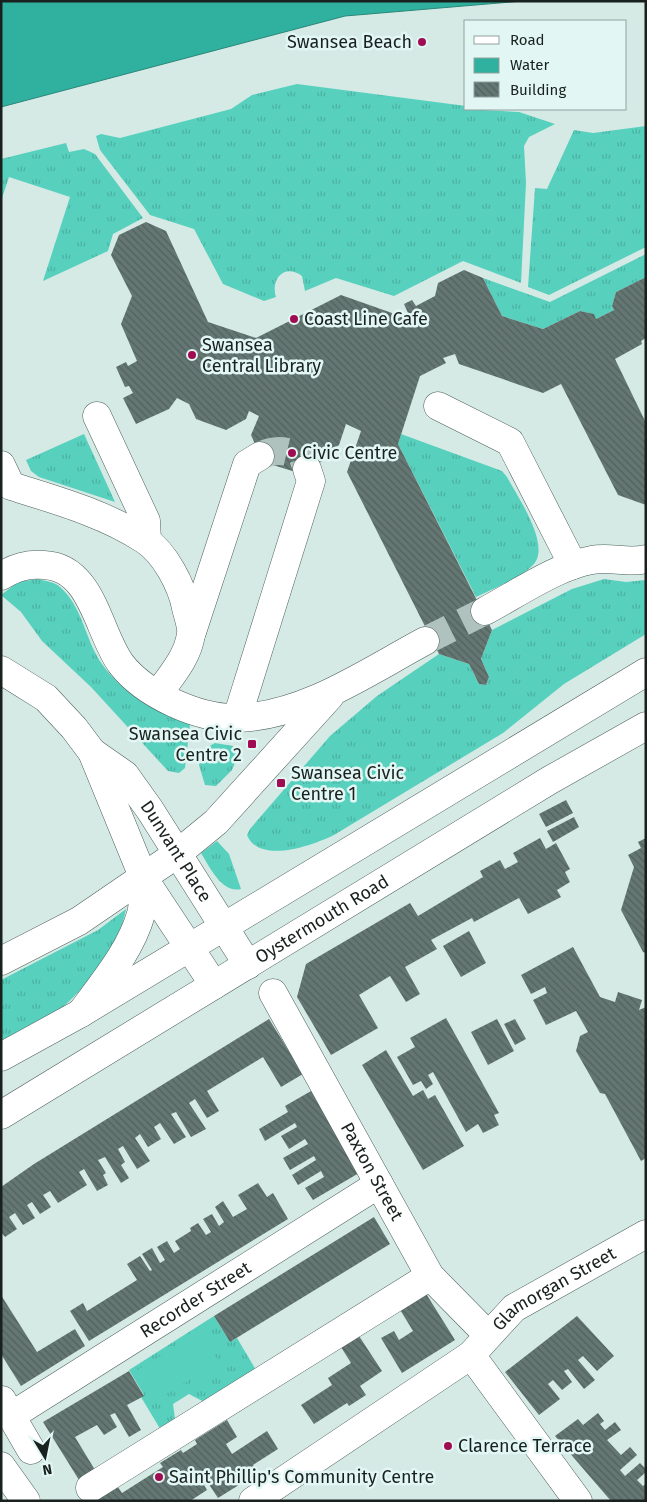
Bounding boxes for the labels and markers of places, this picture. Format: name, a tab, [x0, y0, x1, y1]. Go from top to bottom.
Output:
place label: Swansea Beach	[287, 31, 412, 53]
marker: Swansea Beach	[416, 36, 428, 48]
place label: Coast Line Cafe	[304, 308, 428, 330]
marker: Coast Line Cafe	[288, 313, 300, 325]
place label: Swansea Central Library	[202, 334, 321, 377]
marker: Swansea Central Library	[186, 349, 198, 361]
place label: Civic Centre	[302, 442, 397, 464]
marker: Civic Centre	[286, 447, 298, 459]
place label: Swansea Civic Centre 2	[129, 723, 242, 766]
marker: Swansea Civic Centre 2	[246, 738, 258, 750]
place label: Swansea Civic Centre 1	[291, 762, 405, 805]
marker: Swansea Civic Centre 1	[275, 777, 287, 789]
place label: Clarence Terrace	[458, 1435, 592, 1457]
marker: Clarence Terrace	[442, 1440, 454, 1452]
place label: Saint Phillip's Community Centre	[169, 1466, 434, 1488]
marker: Saint Phillip's Community Centre	[153, 1471, 165, 1483]

